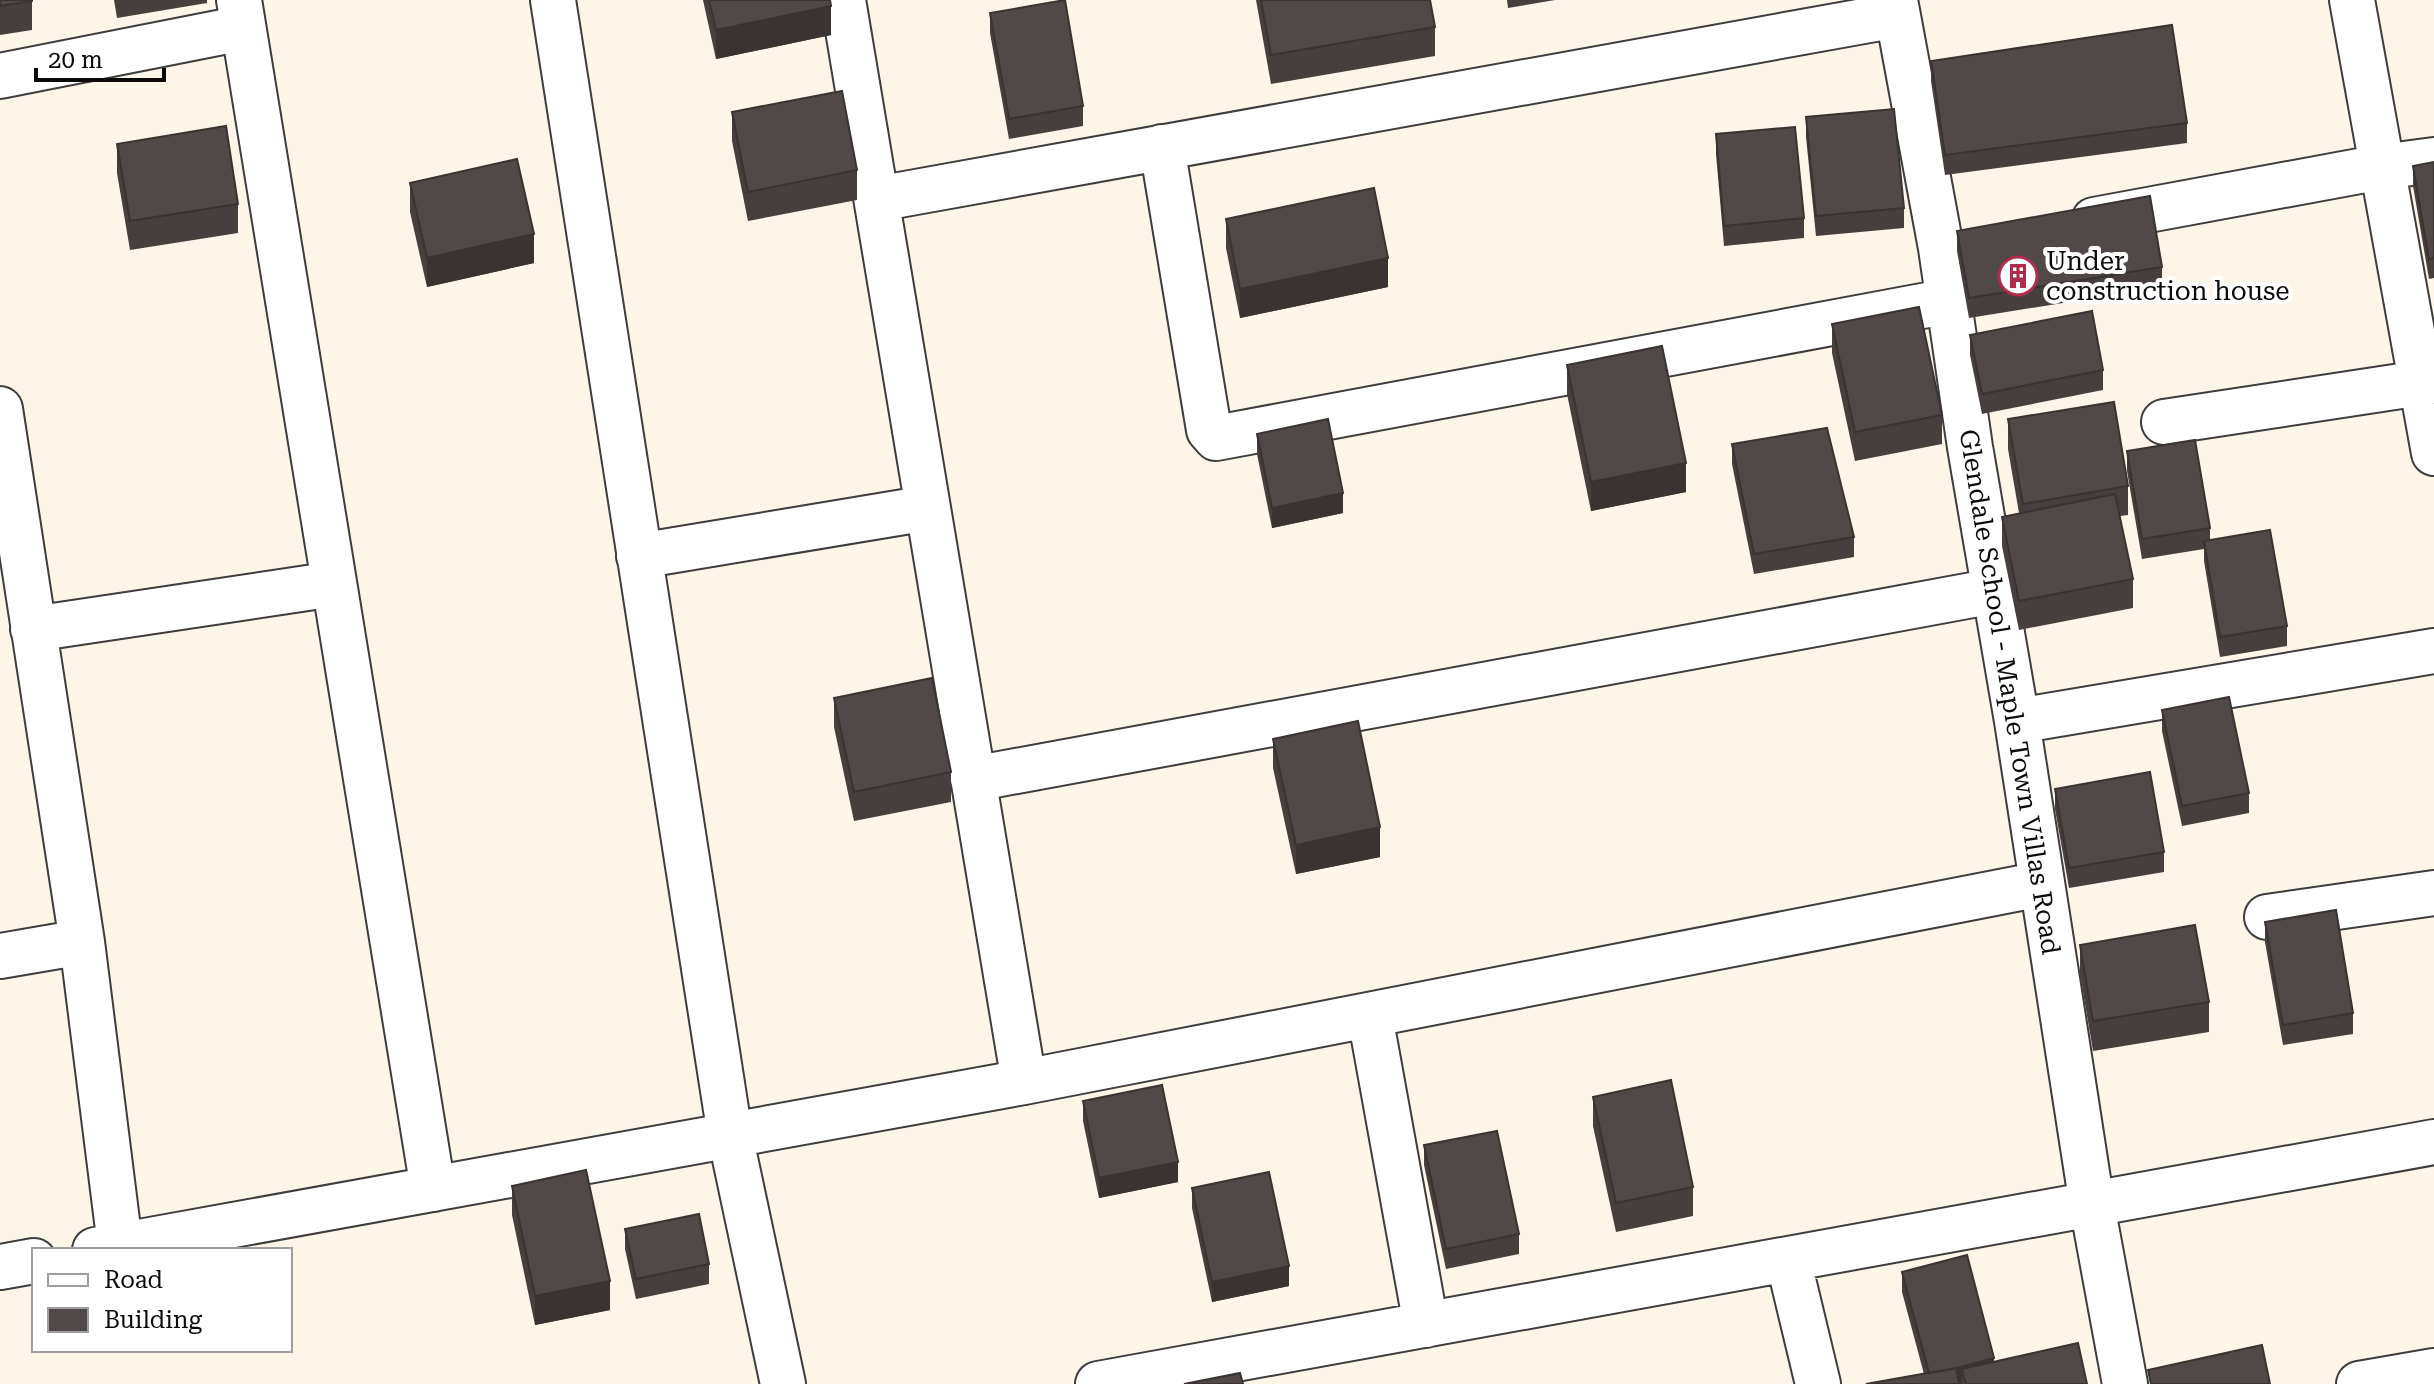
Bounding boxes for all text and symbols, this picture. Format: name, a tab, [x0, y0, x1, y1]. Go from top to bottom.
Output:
scale bar	[36, 32, 164, 82]
text: 20 m	[48, 46, 103, 74]
place label: Under construction house	[2046, 246, 2290, 306]
building icon: Under construction house	[1997, 255, 2039, 297]
street label: Glendale School - Maple Town Villas Road	[1954, 427, 2066, 957]
legend	[32, 1248, 292, 1352]
text: Road	[104, 1266, 163, 1294]
text: Building	[104, 1306, 202, 1334]

